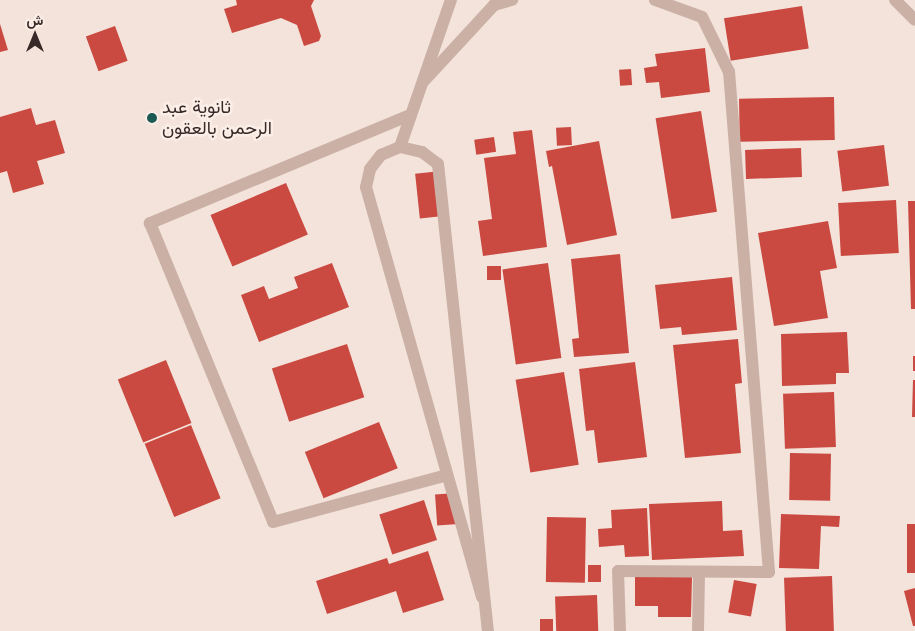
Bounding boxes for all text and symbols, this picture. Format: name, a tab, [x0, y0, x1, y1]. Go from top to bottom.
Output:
north arrow	[10, 10, 60, 60]
text: ش	[27, 11, 43, 28]
place label: ثانوية عبد الرحمن بالعقون	[162, 97, 272, 140]
marker: ثانوية عبد الرحمن بالعقون	[146, 112, 158, 124]

